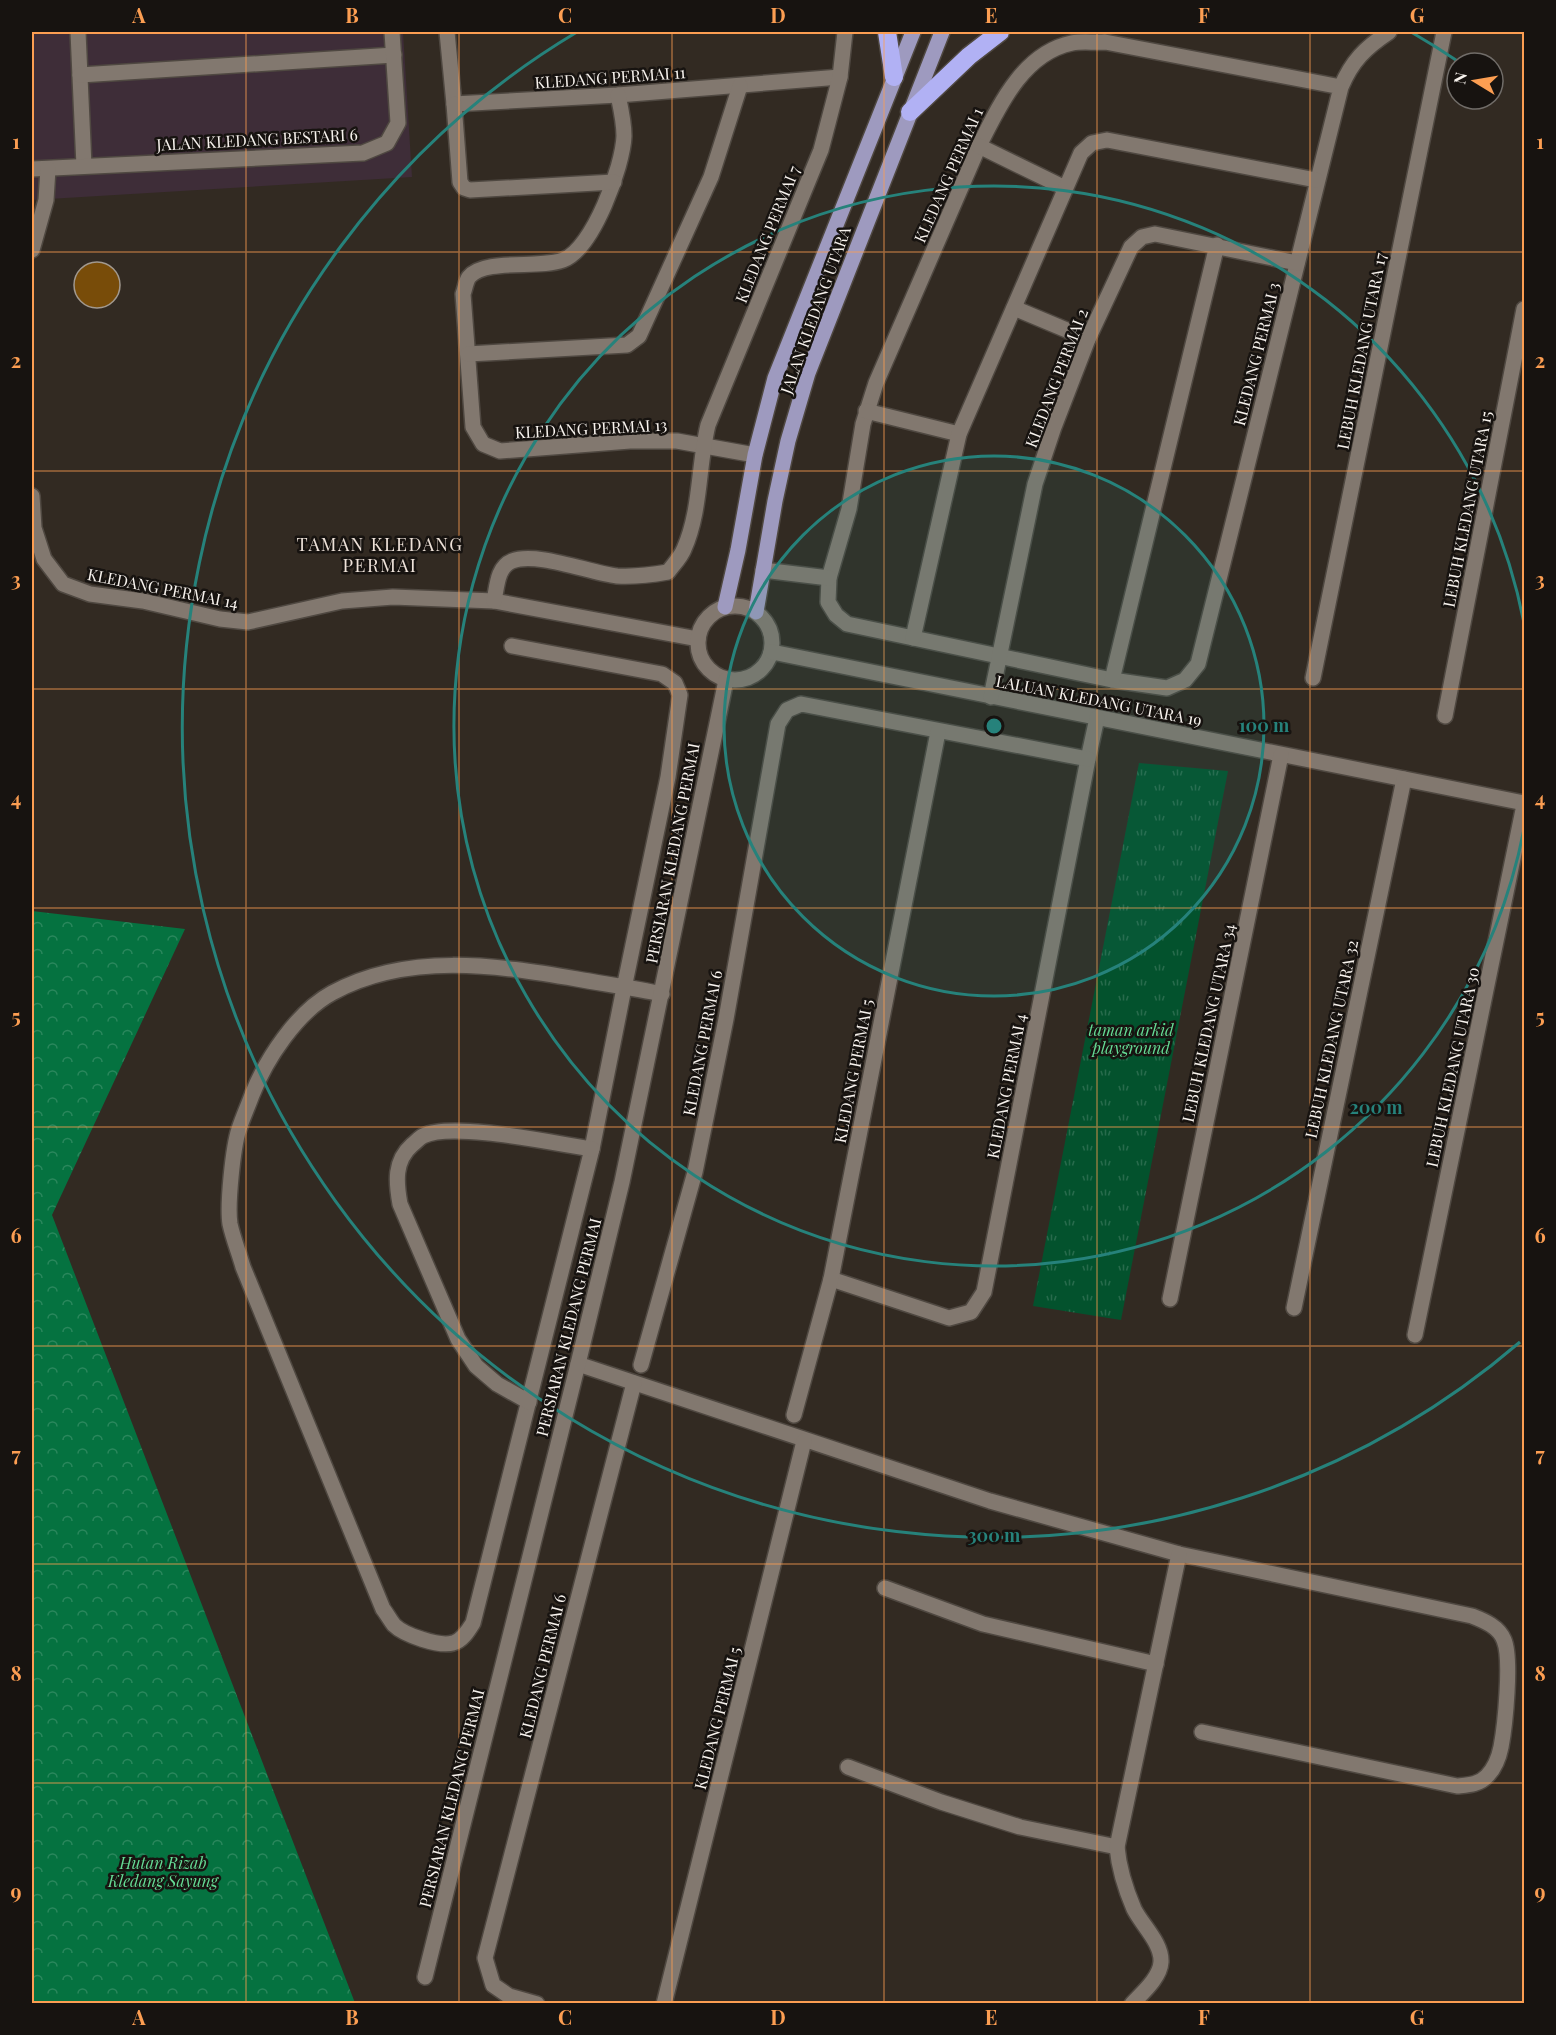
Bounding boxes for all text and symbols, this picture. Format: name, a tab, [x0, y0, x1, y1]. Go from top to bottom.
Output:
text: A	[131, 1, 146, 28]
text: B	[345, 1, 359, 28]
text: C	[558, 1, 572, 28]
text: D	[770, 1, 786, 28]
text: E	[985, 1, 997, 28]
text: F	[1198, 1, 1210, 28]
text: G	[1410, 1, 1425, 28]
north arrow	[1445, 51, 1505, 111]
street label: KLEDANG PERMAI 11	[534, 61, 686, 93]
text: N	[1448, 70, 1471, 86]
street label: KLEDANG PERMAI 1	[909, 104, 987, 246]
street label: JALAN KLEDANG BESTARI 6	[155, 123, 358, 155]
text: 1	[12, 127, 20, 154]
text: 1	[1536, 127, 1544, 154]
street label: KLEDANG PERMAI 7	[730, 162, 804, 306]
street label: JALAN KLEDANG UTARA	[775, 223, 855, 398]
street label: LEBUH KLEDANG UTARA 17	[1332, 250, 1390, 451]
street label: KLEDANG PERMAI 3	[1228, 280, 1284, 428]
street label: KLEDANG PERMAI 2	[1020, 305, 1092, 451]
text: 2	[11, 346, 21, 373]
text: 2	[1535, 346, 1545, 373]
street label: LEBUH KLEDANG UTARA 15	[1438, 409, 1496, 609]
street label: KLEDANG PERMAI 13	[514, 414, 668, 442]
district label: TAMAN KLEDANG PERMAI	[297, 532, 463, 577]
street label: KLEDANG PERMAI 14	[86, 563, 240, 613]
text: 3	[11, 565, 21, 592]
text: 3	[1535, 565, 1545, 592]
street label: LALUAN KLEDANG UTARA 19	[994, 670, 1204, 730]
text: 100 m	[1239, 713, 1290, 737]
centre of rings	[984, 716, 1004, 736]
street label: PERSIARAN KLEDANG PERMAI	[640, 741, 704, 965]
text: 4	[11, 784, 21, 811]
text: 4	[1535, 784, 1545, 811]
street label: LEBUH KLEDANG UTARA 34	[1177, 922, 1239, 1124]
street label: LEBUH KLEDANG UTARA 32	[1300, 938, 1362, 1140]
street label: LEBUH KLEDANG UTARA 30	[1421, 965, 1483, 1169]
street label: KLEDANG PERMAI 6	[678, 968, 726, 1118]
street label: KLEDANG PERMAI 5	[829, 997, 877, 1145]
text: 5	[11, 1002, 21, 1029]
text: 5	[1535, 1002, 1545, 1029]
street label: KLEDANG PERMAI 4	[982, 1012, 1030, 1160]
park label: taman arkid playground	[1088, 1019, 1175, 1058]
text: 200 m	[1349, 1095, 1403, 1119]
street label: PERSIARAN KLEDANG PERMAI	[531, 1216, 605, 1438]
text: 6	[10, 1221, 22, 1248]
text: 6	[1534, 1221, 1546, 1248]
text: 7	[11, 1440, 21, 1467]
text: 7	[1535, 1440, 1545, 1467]
text: 300 m	[968, 1523, 1021, 1547]
street label: KLEDANG PERMAI 6	[514, 1592, 570, 1740]
street label: KLEDANG PERMAI 5	[689, 1644, 745, 1792]
text: 8	[10, 1659, 22, 1686]
text: 8	[1534, 1659, 1546, 1686]
street label: PERSIARAN KLEDANG PERMAI	[414, 1687, 488, 1909]
park label: Hutan Rizab Kledang Sayung	[107, 1852, 220, 1891]
text: 9	[10, 1877, 22, 1904]
text: 9	[1534, 1877, 1546, 1904]
text: A	[131, 2003, 146, 2030]
text: B	[345, 2003, 359, 2030]
text: C	[558, 2003, 572, 2030]
text: D	[770, 2003, 786, 2030]
text: E	[985, 2003, 997, 2030]
text: F	[1198, 2003, 1210, 2030]
text: G	[1410, 2003, 1425, 2030]

